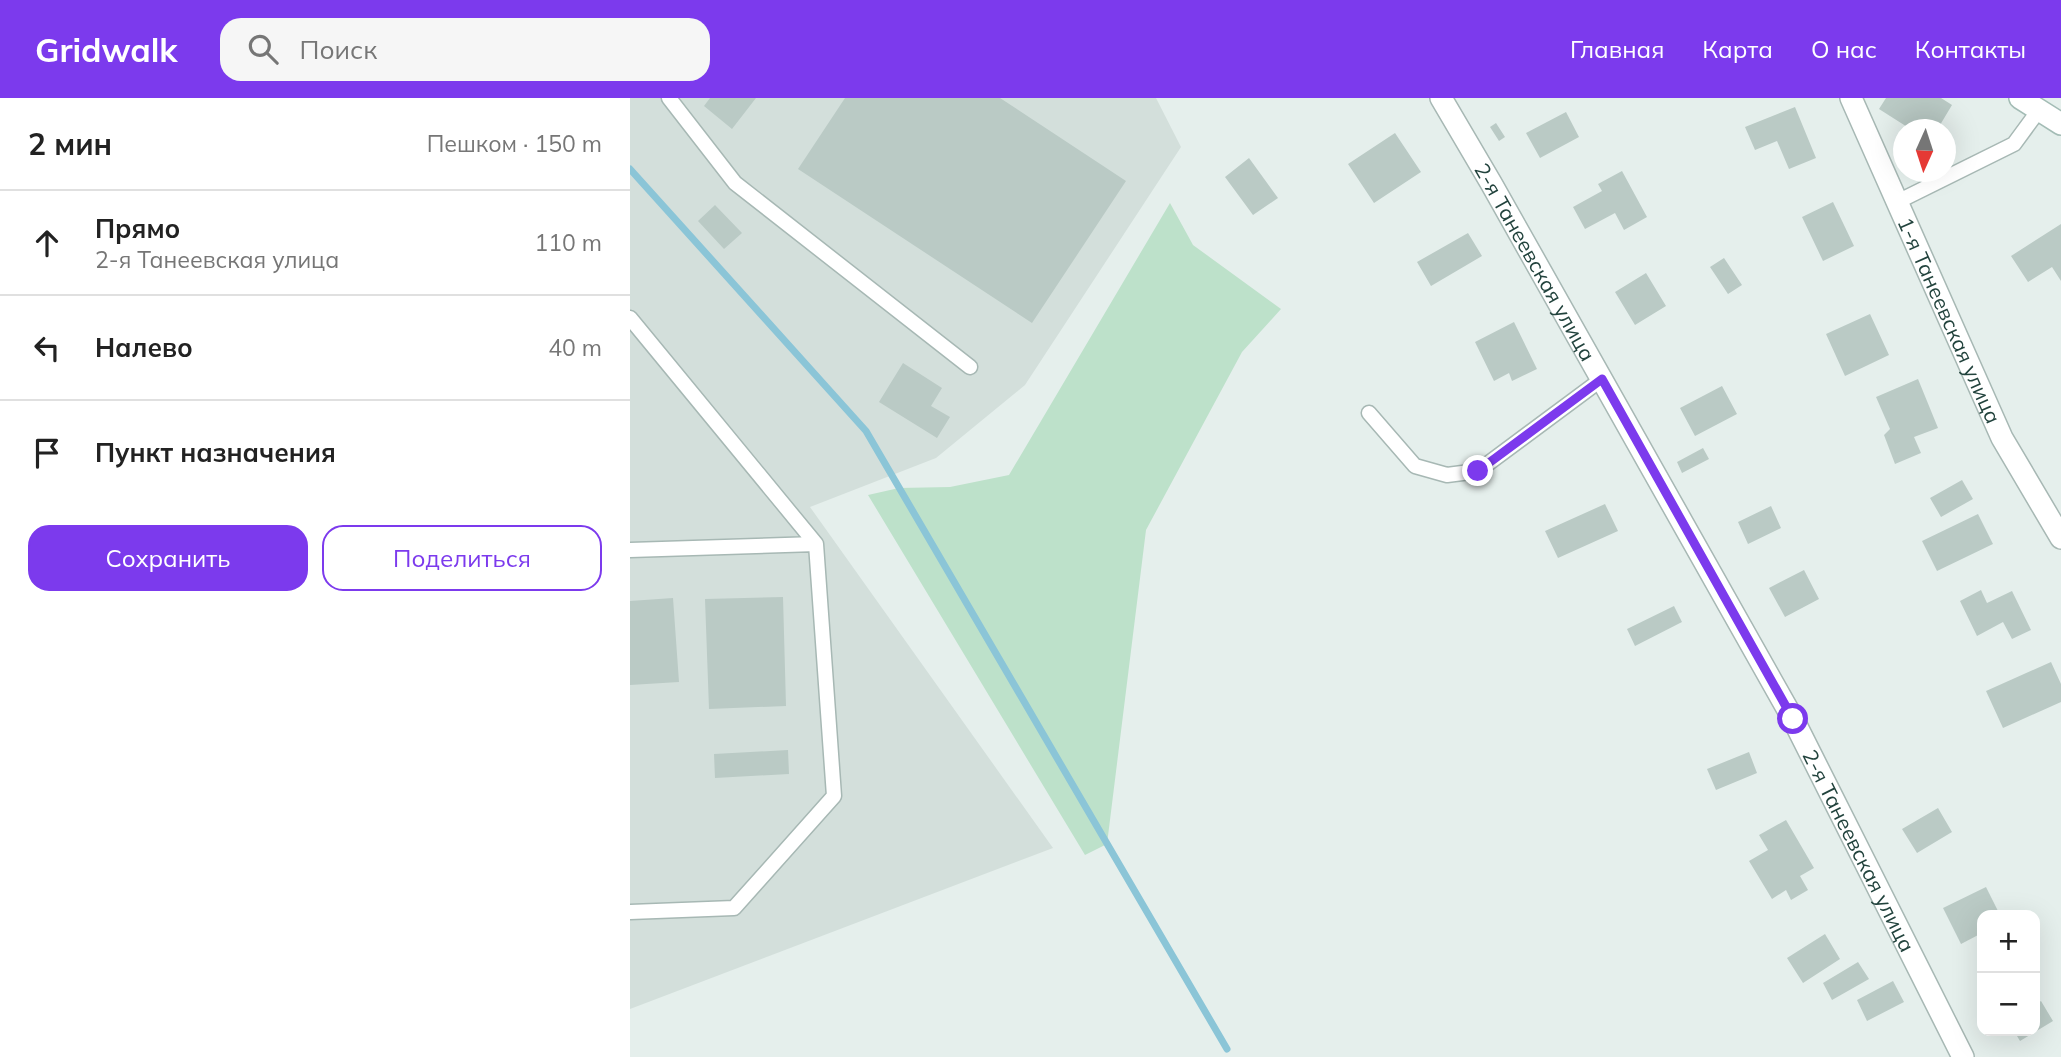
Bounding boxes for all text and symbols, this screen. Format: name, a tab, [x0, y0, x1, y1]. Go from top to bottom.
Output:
search box	[220, 18, 710, 81]
text: Gridwalk	[35, 29, 178, 70]
icon: search	[244, 30, 282, 68]
text: Поиск	[300, 33, 377, 66]
text: Главная	[1570, 34, 1664, 64]
text: Карта	[1702, 34, 1773, 64]
text: О нас	[1811, 34, 1877, 64]
text: Контакты	[1915, 34, 2026, 64]
north arrow	[1893, 119, 1956, 182]
text: 2 мин	[28, 125, 112, 163]
text: Пешком · 150 m	[427, 129, 602, 158]
street label: 2-я Танеевская улица	[1469, 158, 1601, 365]
text: Прямо	[95, 212, 180, 245]
street label: 1-я Танеевская улица	[1892, 213, 2007, 427]
icon: ahead	[28, 224, 66, 262]
text: 110 m	[534, 228, 602, 257]
text: 2-я Танеевская улица	[95, 245, 339, 274]
icon: left	[28, 329, 66, 367]
text: Налево	[95, 331, 193, 364]
text: 40 m	[548, 333, 602, 362]
icon: arrive	[28, 434, 66, 472]
text: Пункт назначения	[95, 436, 336, 469]
route end	[1462, 455, 1493, 486]
button: Сохранить	[28, 525, 308, 591]
button: Поделиться	[322, 525, 602, 591]
route start	[1777, 703, 1808, 734]
street label: 2-я Танеевская улица	[1797, 745, 1921, 956]
map controls	[1977, 910, 2040, 1036]
button: +	[1977, 910, 2040, 973]
button: −	[1977, 973, 2040, 1036]

